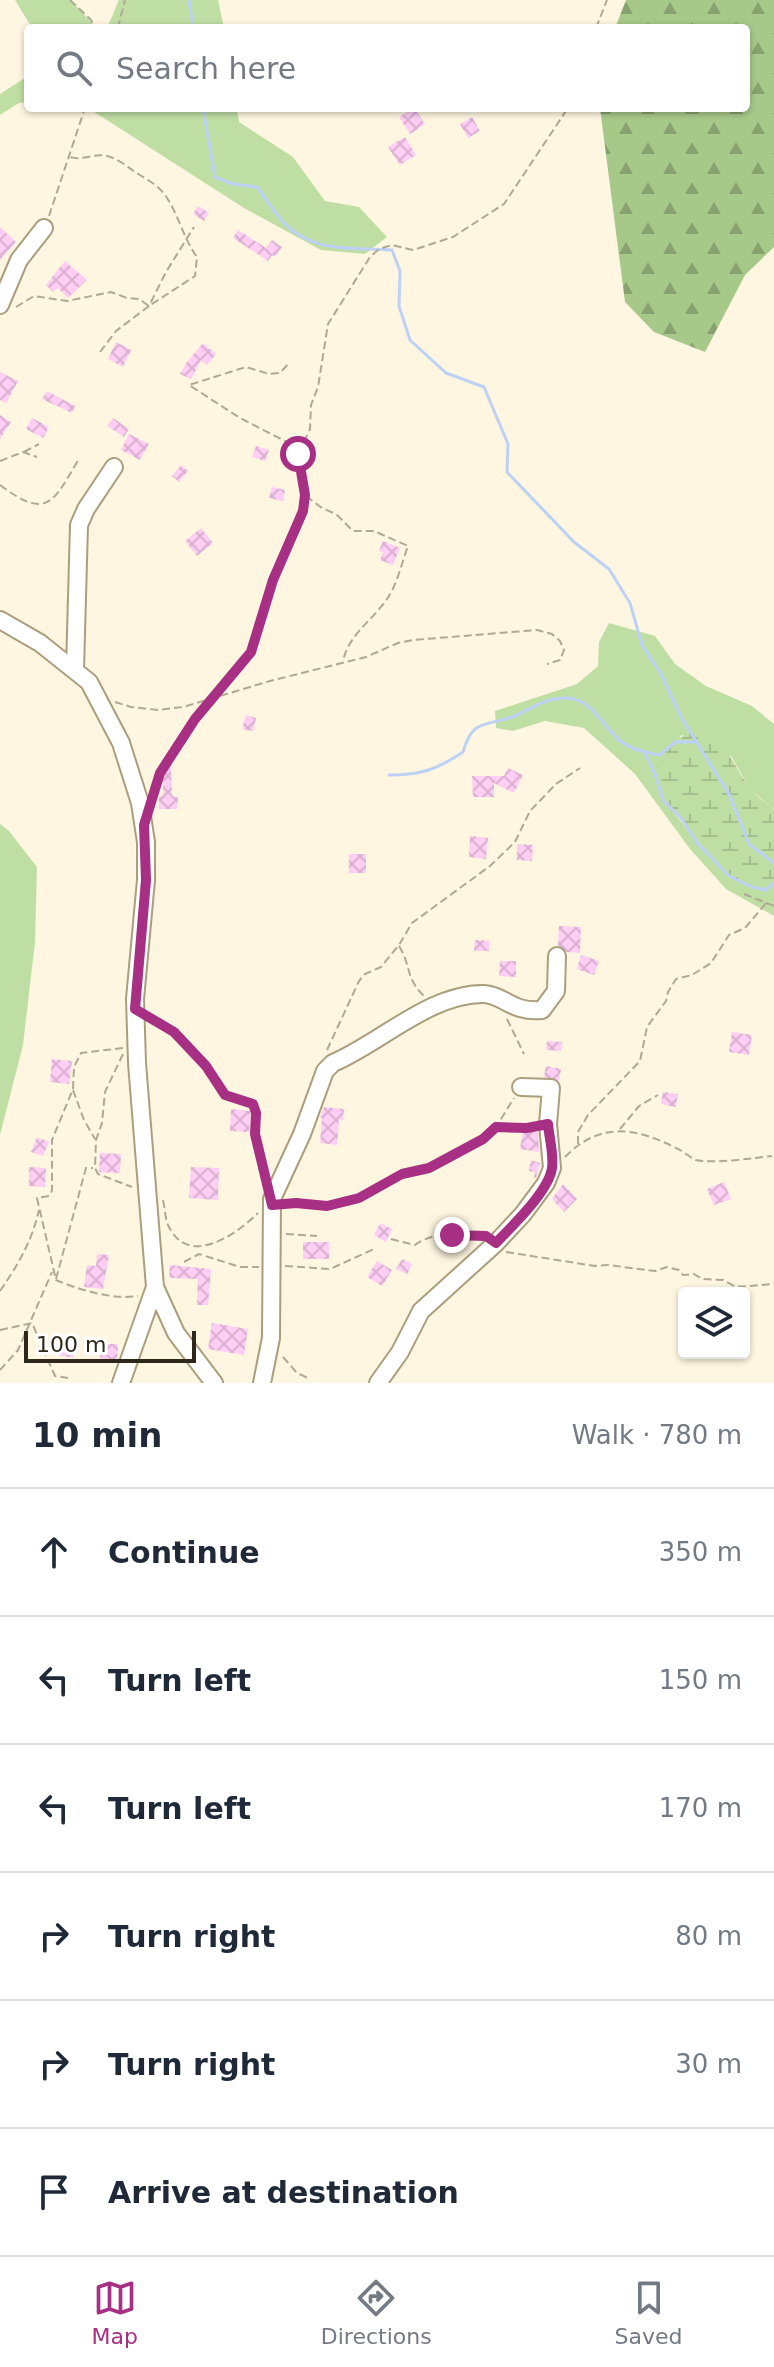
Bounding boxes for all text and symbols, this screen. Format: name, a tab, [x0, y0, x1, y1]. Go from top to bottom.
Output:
search box	[24, 24, 750, 112]
icon: search	[52, 46, 96, 90]
text: Search here	[116, 51, 296, 86]
route start	[280, 436, 316, 472]
route end	[434, 1217, 470, 1253]
map controls	[678, 1287, 750, 1359]
button: layers	[678, 1287, 750, 1359]
scale bar	[24, 1327, 196, 1363]
text: 100 m	[36, 1332, 106, 1357]
text: 10 min	[32, 1415, 162, 1455]
text: Walk · 780 m	[572, 1420, 742, 1450]
icon: ahead	[32, 1530, 76, 1574]
text: Continue	[108, 1535, 260, 1570]
text: 350 m	[659, 1537, 742, 1567]
icon: left	[32, 1658, 76, 1702]
text: Turn left	[108, 1663, 251, 1698]
text: 150 m	[659, 1665, 742, 1695]
icon: left	[32, 1786, 76, 1830]
text: Turn left	[108, 1791, 251, 1826]
text: 170 m	[659, 1793, 742, 1823]
icon: right	[32, 1914, 76, 1958]
text: Turn right	[108, 1919, 275, 1954]
text: 80 m	[675, 1921, 742, 1951]
icon: right	[32, 2042, 76, 2086]
text: Turn right	[108, 2047, 275, 2082]
text: 30 m	[675, 2049, 742, 2079]
icon: arrive	[32, 2170, 76, 2214]
text: Arrive at destination	[108, 2175, 459, 2210]
tab: Map	[91, 2276, 138, 2349]
tab: Directions	[321, 2276, 432, 2349]
tab: Saved	[615, 2276, 683, 2349]

